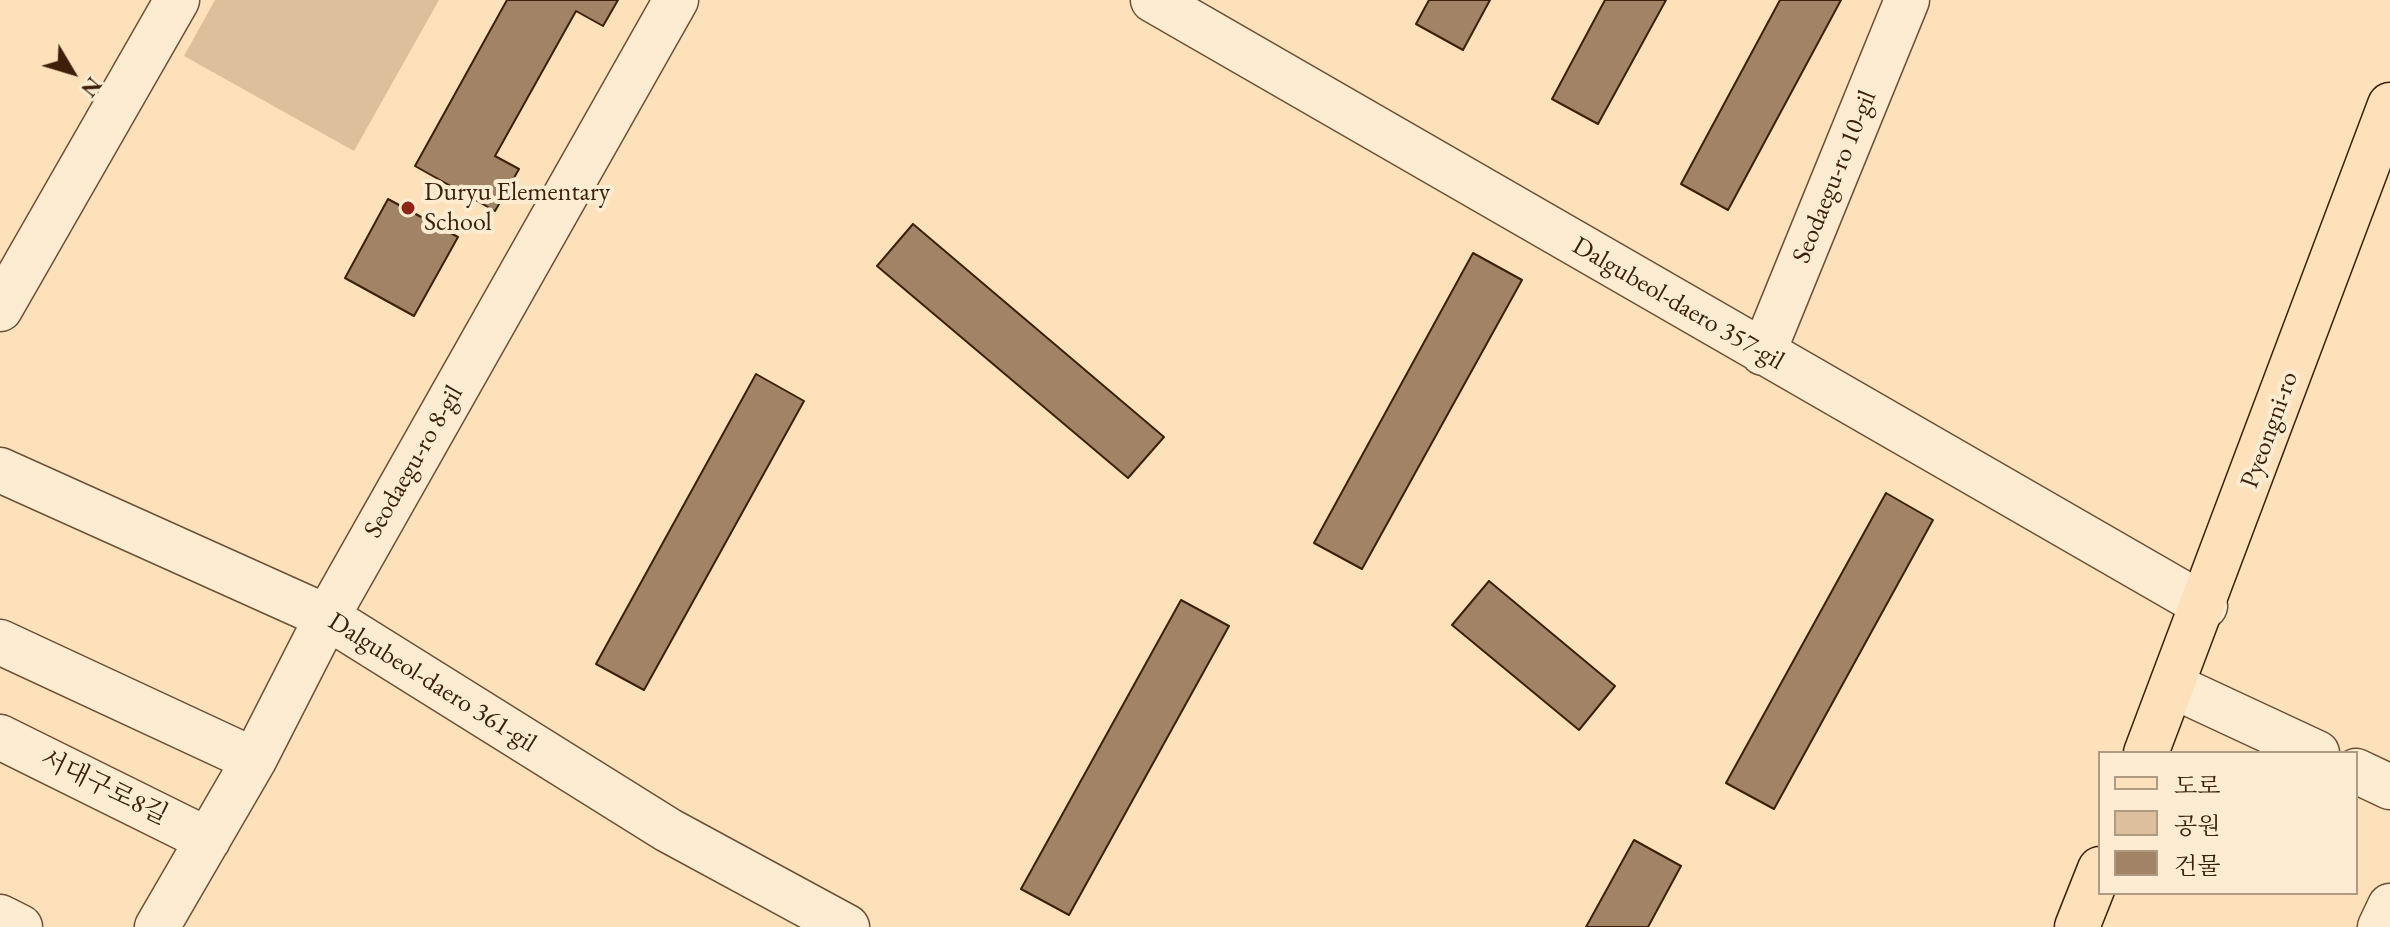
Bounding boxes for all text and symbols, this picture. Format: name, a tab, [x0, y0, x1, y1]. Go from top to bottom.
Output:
north arrow	[32, 32, 112, 112]
text: N	[74, 71, 108, 103]
street label: Seodaegu-ro 10-gil	[1786, 86, 1884, 268]
place label: Duryu Elementary School	[424, 177, 610, 238]
marker: Duryu Elementary School	[399, 199, 417, 217]
street label: Dalgubeol-daero 357-gil	[1567, 231, 1789, 377]
street label: Pyeongni-ro	[2235, 368, 2305, 492]
street label: Seodaegu-ro 8-gil	[358, 380, 470, 544]
street label: Dalgubeol-daero 361-gil	[322, 606, 542, 760]
street label: 서대구로8길	[35, 744, 173, 832]
legend	[2098, 751, 2358, 895]
text: 도로	[2174, 770, 2220, 801]
text: 공원	[2174, 810, 2220, 841]
text: 건물	[2174, 850, 2220, 881]

